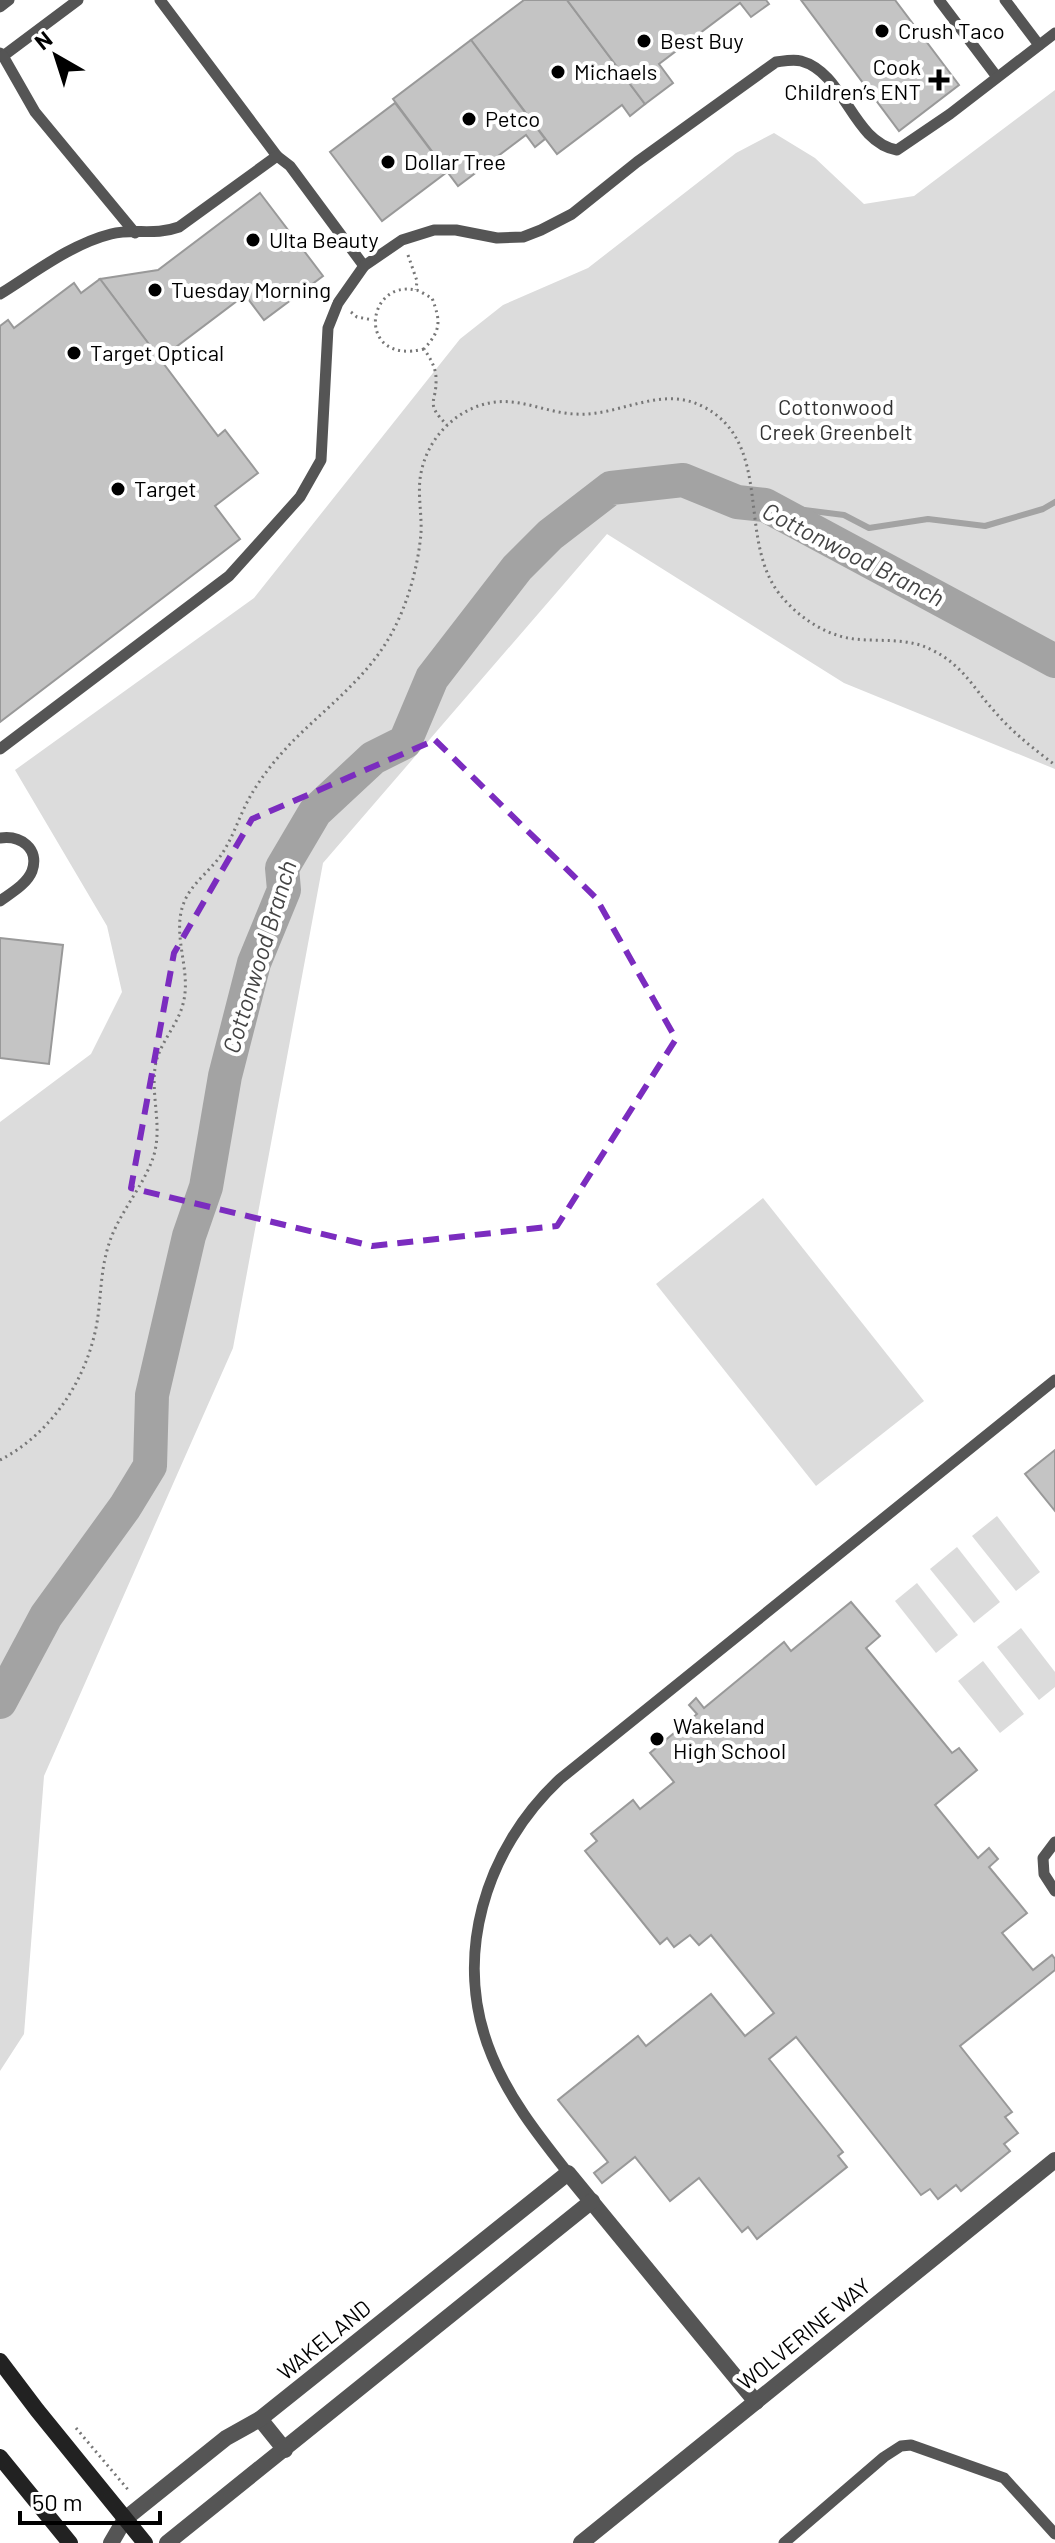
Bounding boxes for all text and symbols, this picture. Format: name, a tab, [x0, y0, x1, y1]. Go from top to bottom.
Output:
north arrow	[16, 16, 96, 96]
place label: Crush Taco	[898, 17, 1005, 43]
marker: Crush Taco	[873, 22, 891, 40]
text: N	[29, 25, 57, 54]
place label: Best Buy	[660, 27, 744, 53]
marker: Best Buy	[635, 32, 653, 50]
place label: Cook Children’s ENT	[784, 53, 921, 104]
place label: Michaels	[574, 58, 657, 84]
marker: Michaels	[549, 63, 567, 81]
marker: Cook Children’s ENT	[928, 69, 950, 91]
place label: Petco	[485, 105, 540, 131]
marker: Petco	[460, 110, 478, 128]
place label: Dollar Tree	[404, 148, 506, 174]
marker: Dollar Tree	[379, 153, 397, 171]
place label: Ulta Beauty	[269, 226, 379, 252]
marker: Ulta Beauty	[244, 231, 262, 249]
place label: Tuesday Morning	[171, 276, 331, 302]
marker: Tuesday Morning	[146, 281, 164, 299]
place label: Target Optical	[90, 339, 224, 365]
marker: Target Optical	[65, 344, 83, 362]
park label: Cottonwood Creek Greenbelt	[759, 393, 913, 444]
place label: Target	[134, 475, 197, 501]
marker: Target	[109, 480, 127, 498]
water label: Cottonwood Branch	[758, 495, 949, 612]
water label: Cottonwood Branch	[215, 857, 302, 1056]
place label: Wakeland High School	[673, 1712, 786, 1763]
marker: Wakeland High School	[648, 1730, 666, 1748]
street label: WOLVERINE WAY	[732, 2272, 875, 2395]
street label: WAKELAND	[272, 2294, 375, 2385]
scale bar	[20, 2475, 160, 2525]
text: 50 m	[32, 2487, 83, 2516]

